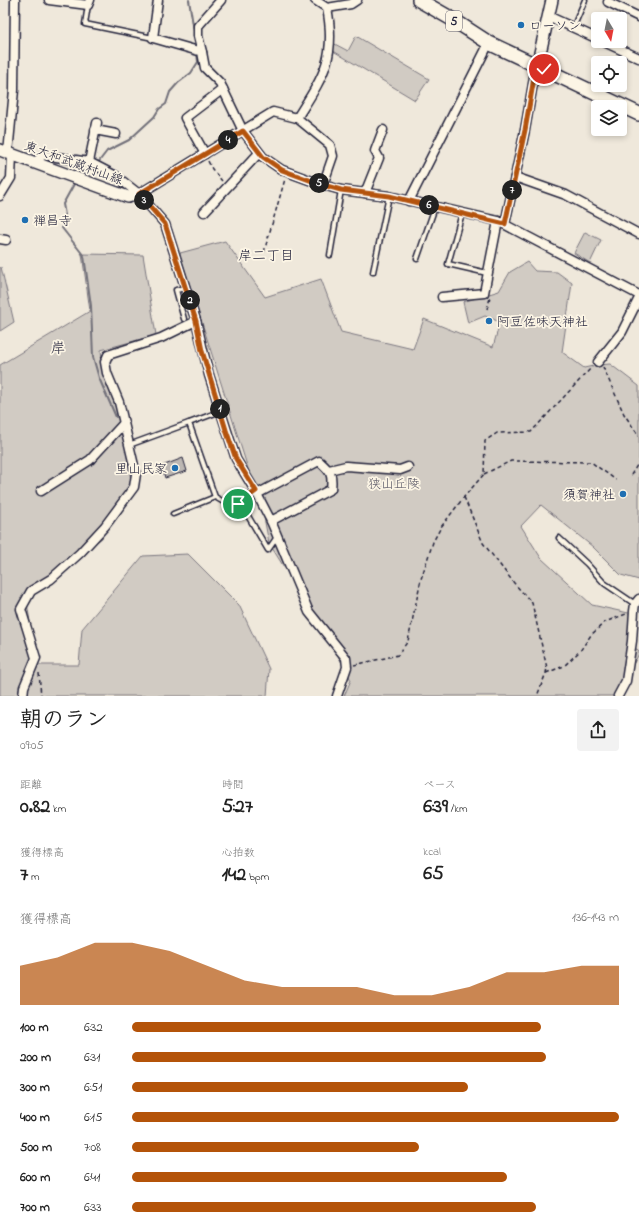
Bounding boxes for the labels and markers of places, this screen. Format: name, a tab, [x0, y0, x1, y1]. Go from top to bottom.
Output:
place label: ローソン	[529, 17, 581, 36]
marker: ローソン	[516, 20, 526, 30]
pin	[527, 52, 561, 86]
pin: 4	[218, 130, 238, 150]
pin: 5	[309, 173, 329, 193]
pin: 7	[502, 180, 522, 200]
pin: 3	[134, 190, 154, 210]
pin: 6	[419, 195, 439, 215]
place label: 禅昌寺	[33, 212, 72, 231]
marker: 禅昌寺	[20, 215, 30, 225]
pin: 2	[180, 290, 200, 310]
place label: 阿豆佐味天神社	[497, 313, 588, 332]
marker: 阿豆佐味天神社	[484, 316, 494, 326]
pin: 1	[210, 399, 230, 419]
place label: 里山民家	[115, 460, 167, 479]
marker: 里山民家	[170, 463, 180, 473]
place label: 須賀神社	[563, 486, 615, 505]
pin	[221, 487, 255, 521]
marker: 須賀神社	[618, 489, 628, 499]

